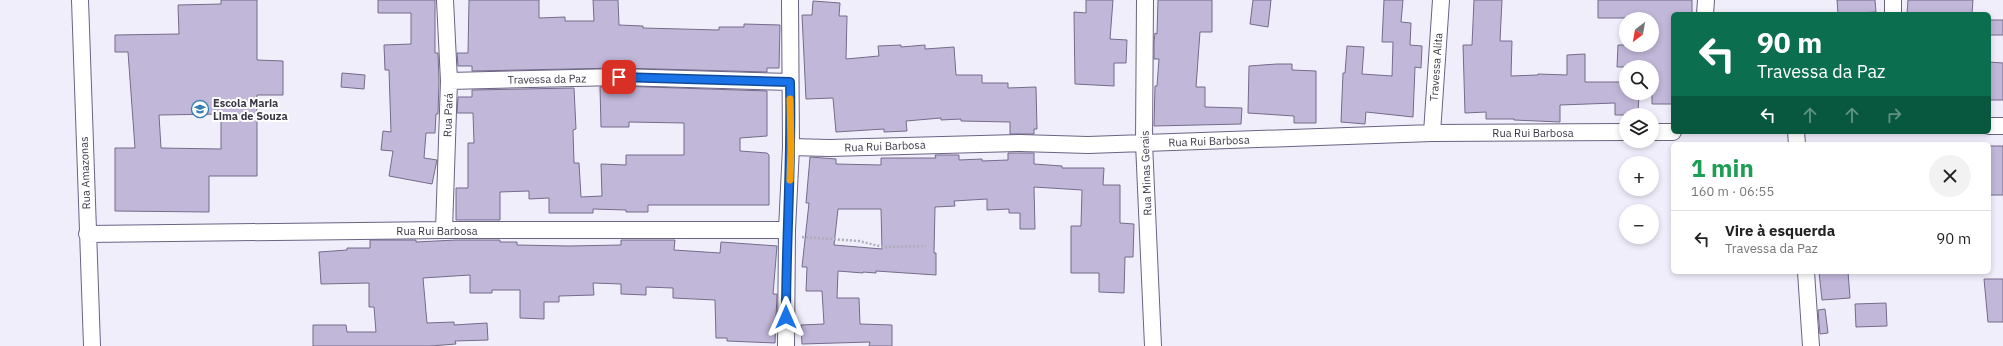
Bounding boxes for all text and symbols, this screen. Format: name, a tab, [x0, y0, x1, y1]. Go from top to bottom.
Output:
north arrow	[1619, 12, 1659, 52]
map controls	[1619, 12, 1659, 244]
text: 90 m	[1757, 24, 1822, 61]
icon: left	[1691, 28, 1743, 80]
street label: Travessa Alita	[1427, 32, 1445, 102]
pin	[602, 60, 636, 94]
button: search	[1619, 60, 1659, 100]
text: Travessa da Paz	[1757, 60, 1885, 83]
icon: arrive	[608, 66, 630, 88]
street label: Travessa da Paz	[508, 71, 586, 87]
street label: Rua Pará	[440, 93, 456, 137]
place label: Escola Maria Lima de Souza	[213, 96, 288, 123]
school or university icon: Escola Maria Lima de Souza	[190, 99, 210, 119]
icon: left	[1757, 104, 1779, 126]
icon: ahead	[1799, 104, 1821, 126]
icon: ahead	[1841, 104, 1863, 126]
icon: right	[1883, 104, 1905, 126]
button: layers	[1619, 108, 1659, 148]
street label: Rua Rui Barbosa	[1492, 126, 1574, 140]
street label: Rua Minas Gerais	[1138, 130, 1154, 216]
street label: Rua Rui Barbosa	[1168, 133, 1250, 149]
street label: Rua Amazonas	[77, 136, 93, 210]
street label: Rua Rui Barbosa	[844, 138, 926, 154]
text: 1 min	[1691, 152, 1754, 184]
button: close	[1929, 155, 1971, 197]
button: +	[1619, 156, 1659, 196]
text: 160 m · 06:55	[1691, 183, 1774, 200]
button: −	[1619, 204, 1659, 244]
text: Vire à esquerda	[1725, 221, 1835, 240]
street label: Rua Rui Barbosa	[396, 224, 478, 238]
icon: left	[1691, 228, 1713, 250]
text: 90 m	[1936, 229, 1971, 248]
text: Travessa da Paz	[1725, 240, 1818, 257]
position arrow	[765, 296, 807, 338]

